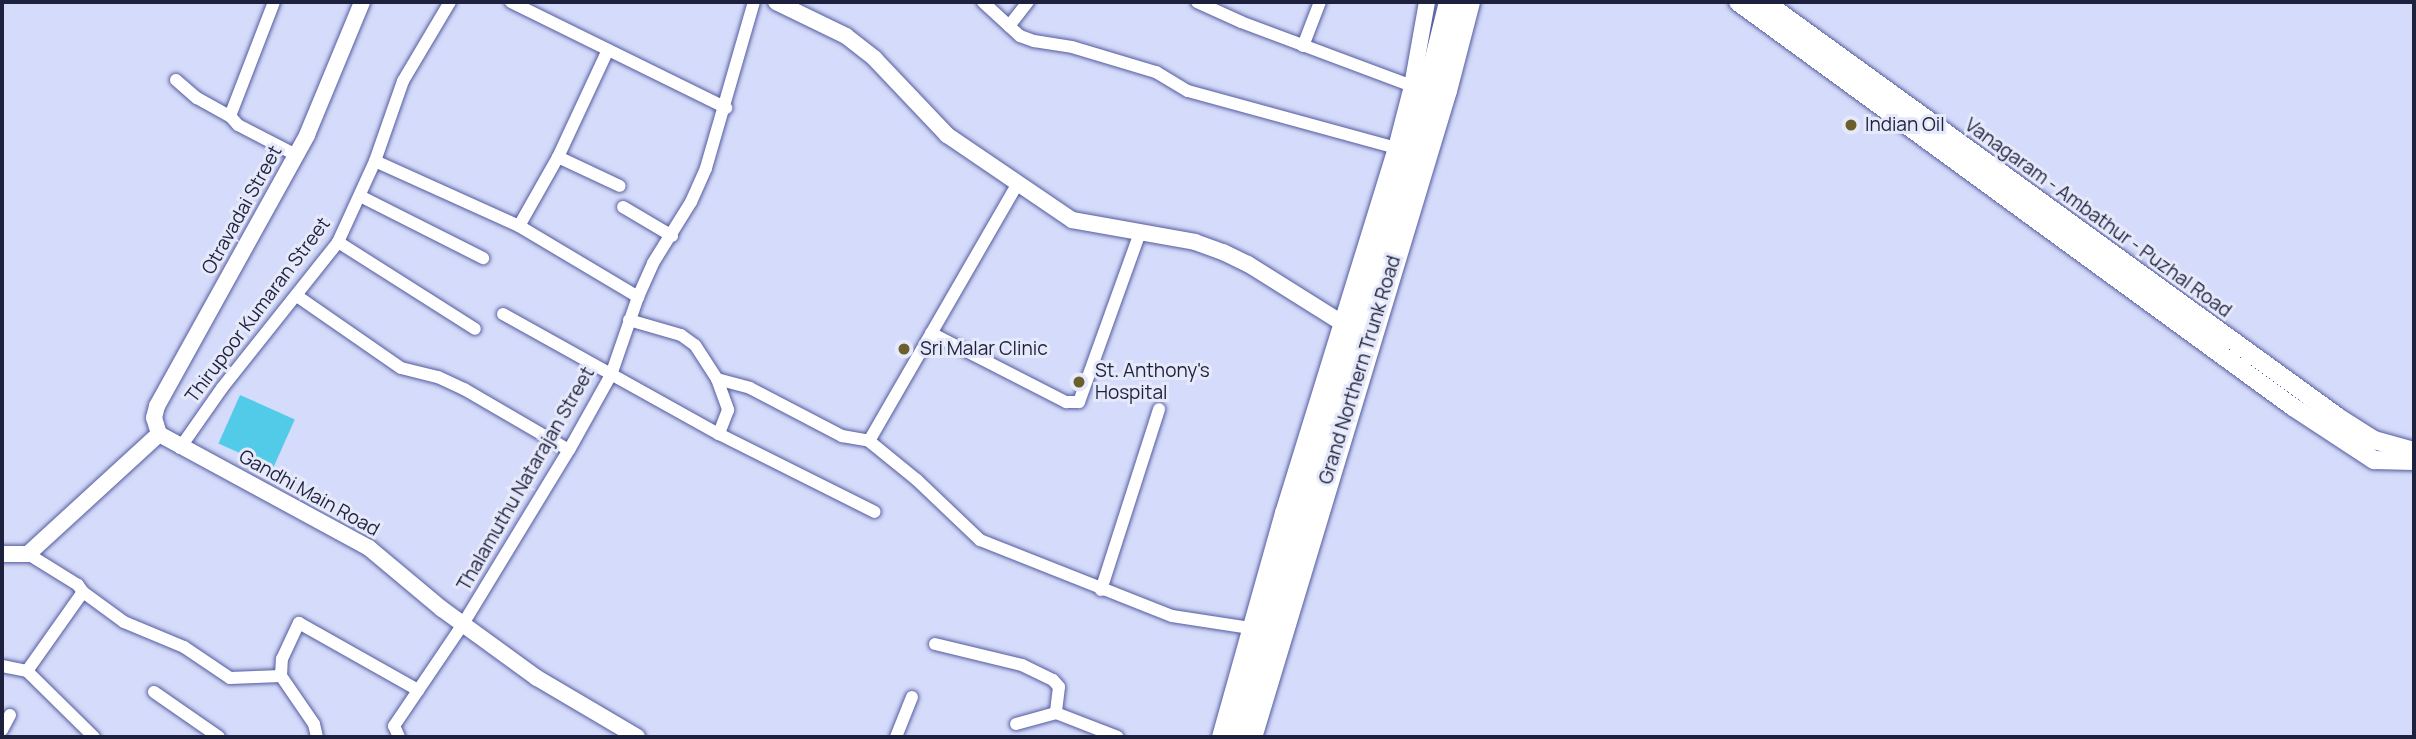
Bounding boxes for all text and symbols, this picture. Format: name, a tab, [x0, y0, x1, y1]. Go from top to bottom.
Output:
place label: Indian Oil	[1865, 114, 1945, 136]
street label: Vanagaram - Ambathur - Puzhal Road	[1960, 114, 2236, 322]
marker: Indian Oil	[1843, 117, 1859, 133]
street label: Otravadai Street	[197, 142, 287, 278]
street label: Thirupoor Kumaran Street	[181, 213, 335, 407]
street label: Grand Northern Trunk Road	[1314, 253, 1406, 487]
place label: Sri Malar Clinic	[920, 338, 1048, 360]
marker: Sri Malar Clinic	[894, 339, 914, 359]
place label: St. Anthony's Hospital	[1095, 360, 1210, 404]
street label: Thalamuthu Natarajan Street	[453, 363, 599, 595]
marker: St. Anthony's Hospital	[1069, 372, 1089, 392]
street label: Gandhi Main Road	[235, 445, 383, 541]

